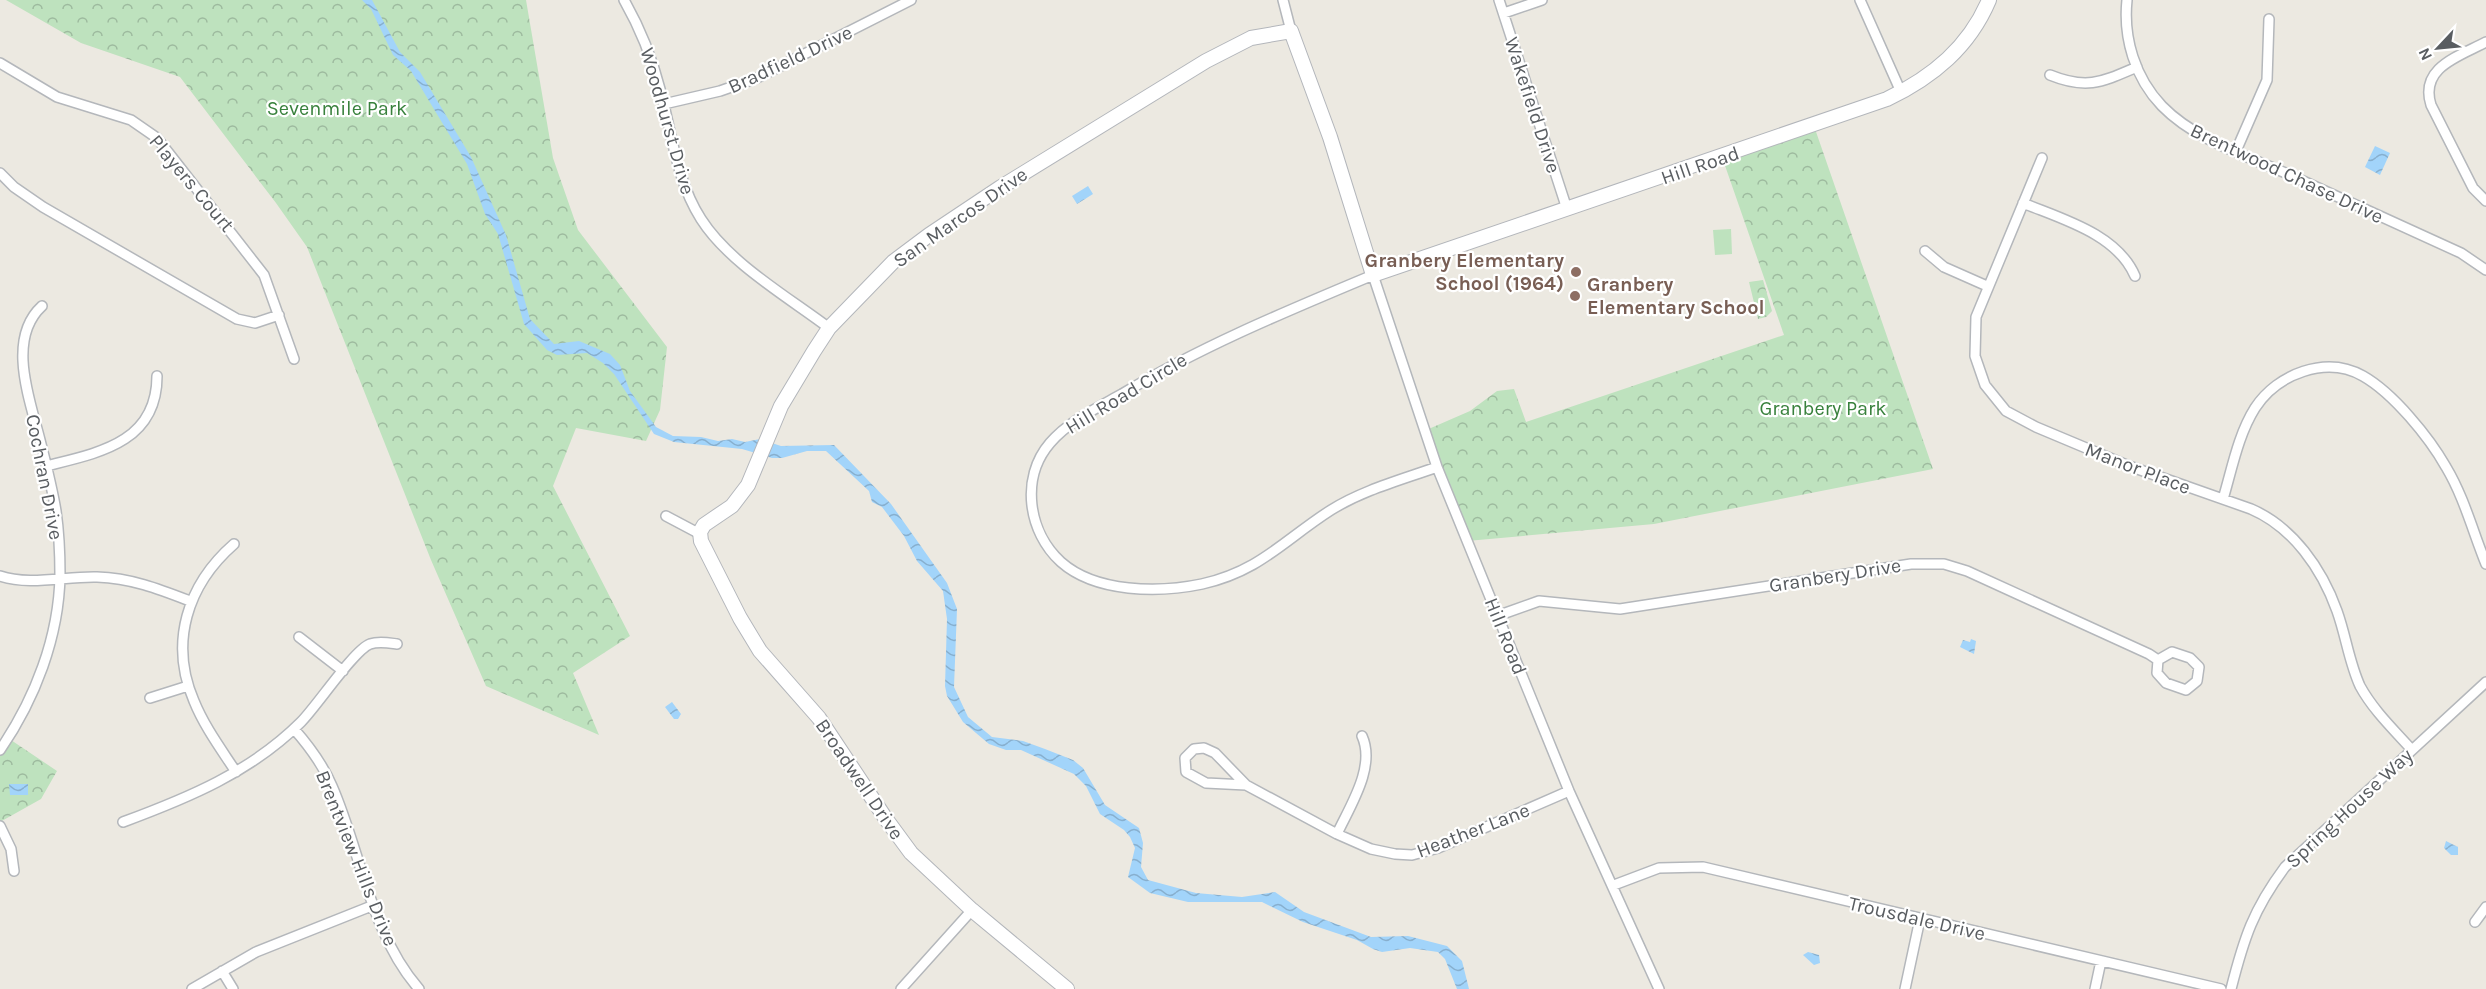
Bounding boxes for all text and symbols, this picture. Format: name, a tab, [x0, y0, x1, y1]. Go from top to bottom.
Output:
north arrow	[2408, 18, 2468, 78]
street label: Bradfield Drive	[724, 21, 856, 98]
street label: Wakefield Drive	[1500, 34, 1565, 176]
street label: Woodhurst Drive	[636, 45, 700, 197]
text: N	[2414, 45, 2436, 64]
park label: Sevenmile Park	[267, 97, 407, 120]
street label: Brentwood Chase Drive	[2187, 119, 2387, 228]
street label: Players Court	[144, 130, 239, 237]
street label: Hill Road	[1658, 141, 1742, 190]
street label: San Marcos Drive	[889, 163, 1032, 272]
place label: Granbery Elementary School (1964)	[1365, 249, 1564, 295]
marker: Granbery Elementary School (1964)	[1569, 265, 1583, 279]
place label: Granbery Elementary School	[1587, 273, 1765, 319]
marker: Granbery Elementary School	[1568, 289, 1582, 303]
street label: Hill Road Circle	[1061, 348, 1191, 439]
park label: Granbery Park	[1759, 397, 1887, 420]
street label: Cochran Drive	[21, 412, 68, 542]
street label: Manor Place	[2082, 438, 2194, 499]
street label: Granbery Drive	[1767, 554, 1903, 597]
street label: Hill Road	[1480, 594, 1531, 678]
street label: Broadwell Drive	[811, 714, 909, 844]
street label: Spring House Way	[2281, 744, 2417, 873]
street label: Brentview Hills Drive	[311, 767, 402, 949]
street label: Heather Lane	[1413, 798, 1533, 863]
street label: Trousdale Drive	[1846, 892, 1987, 945]

